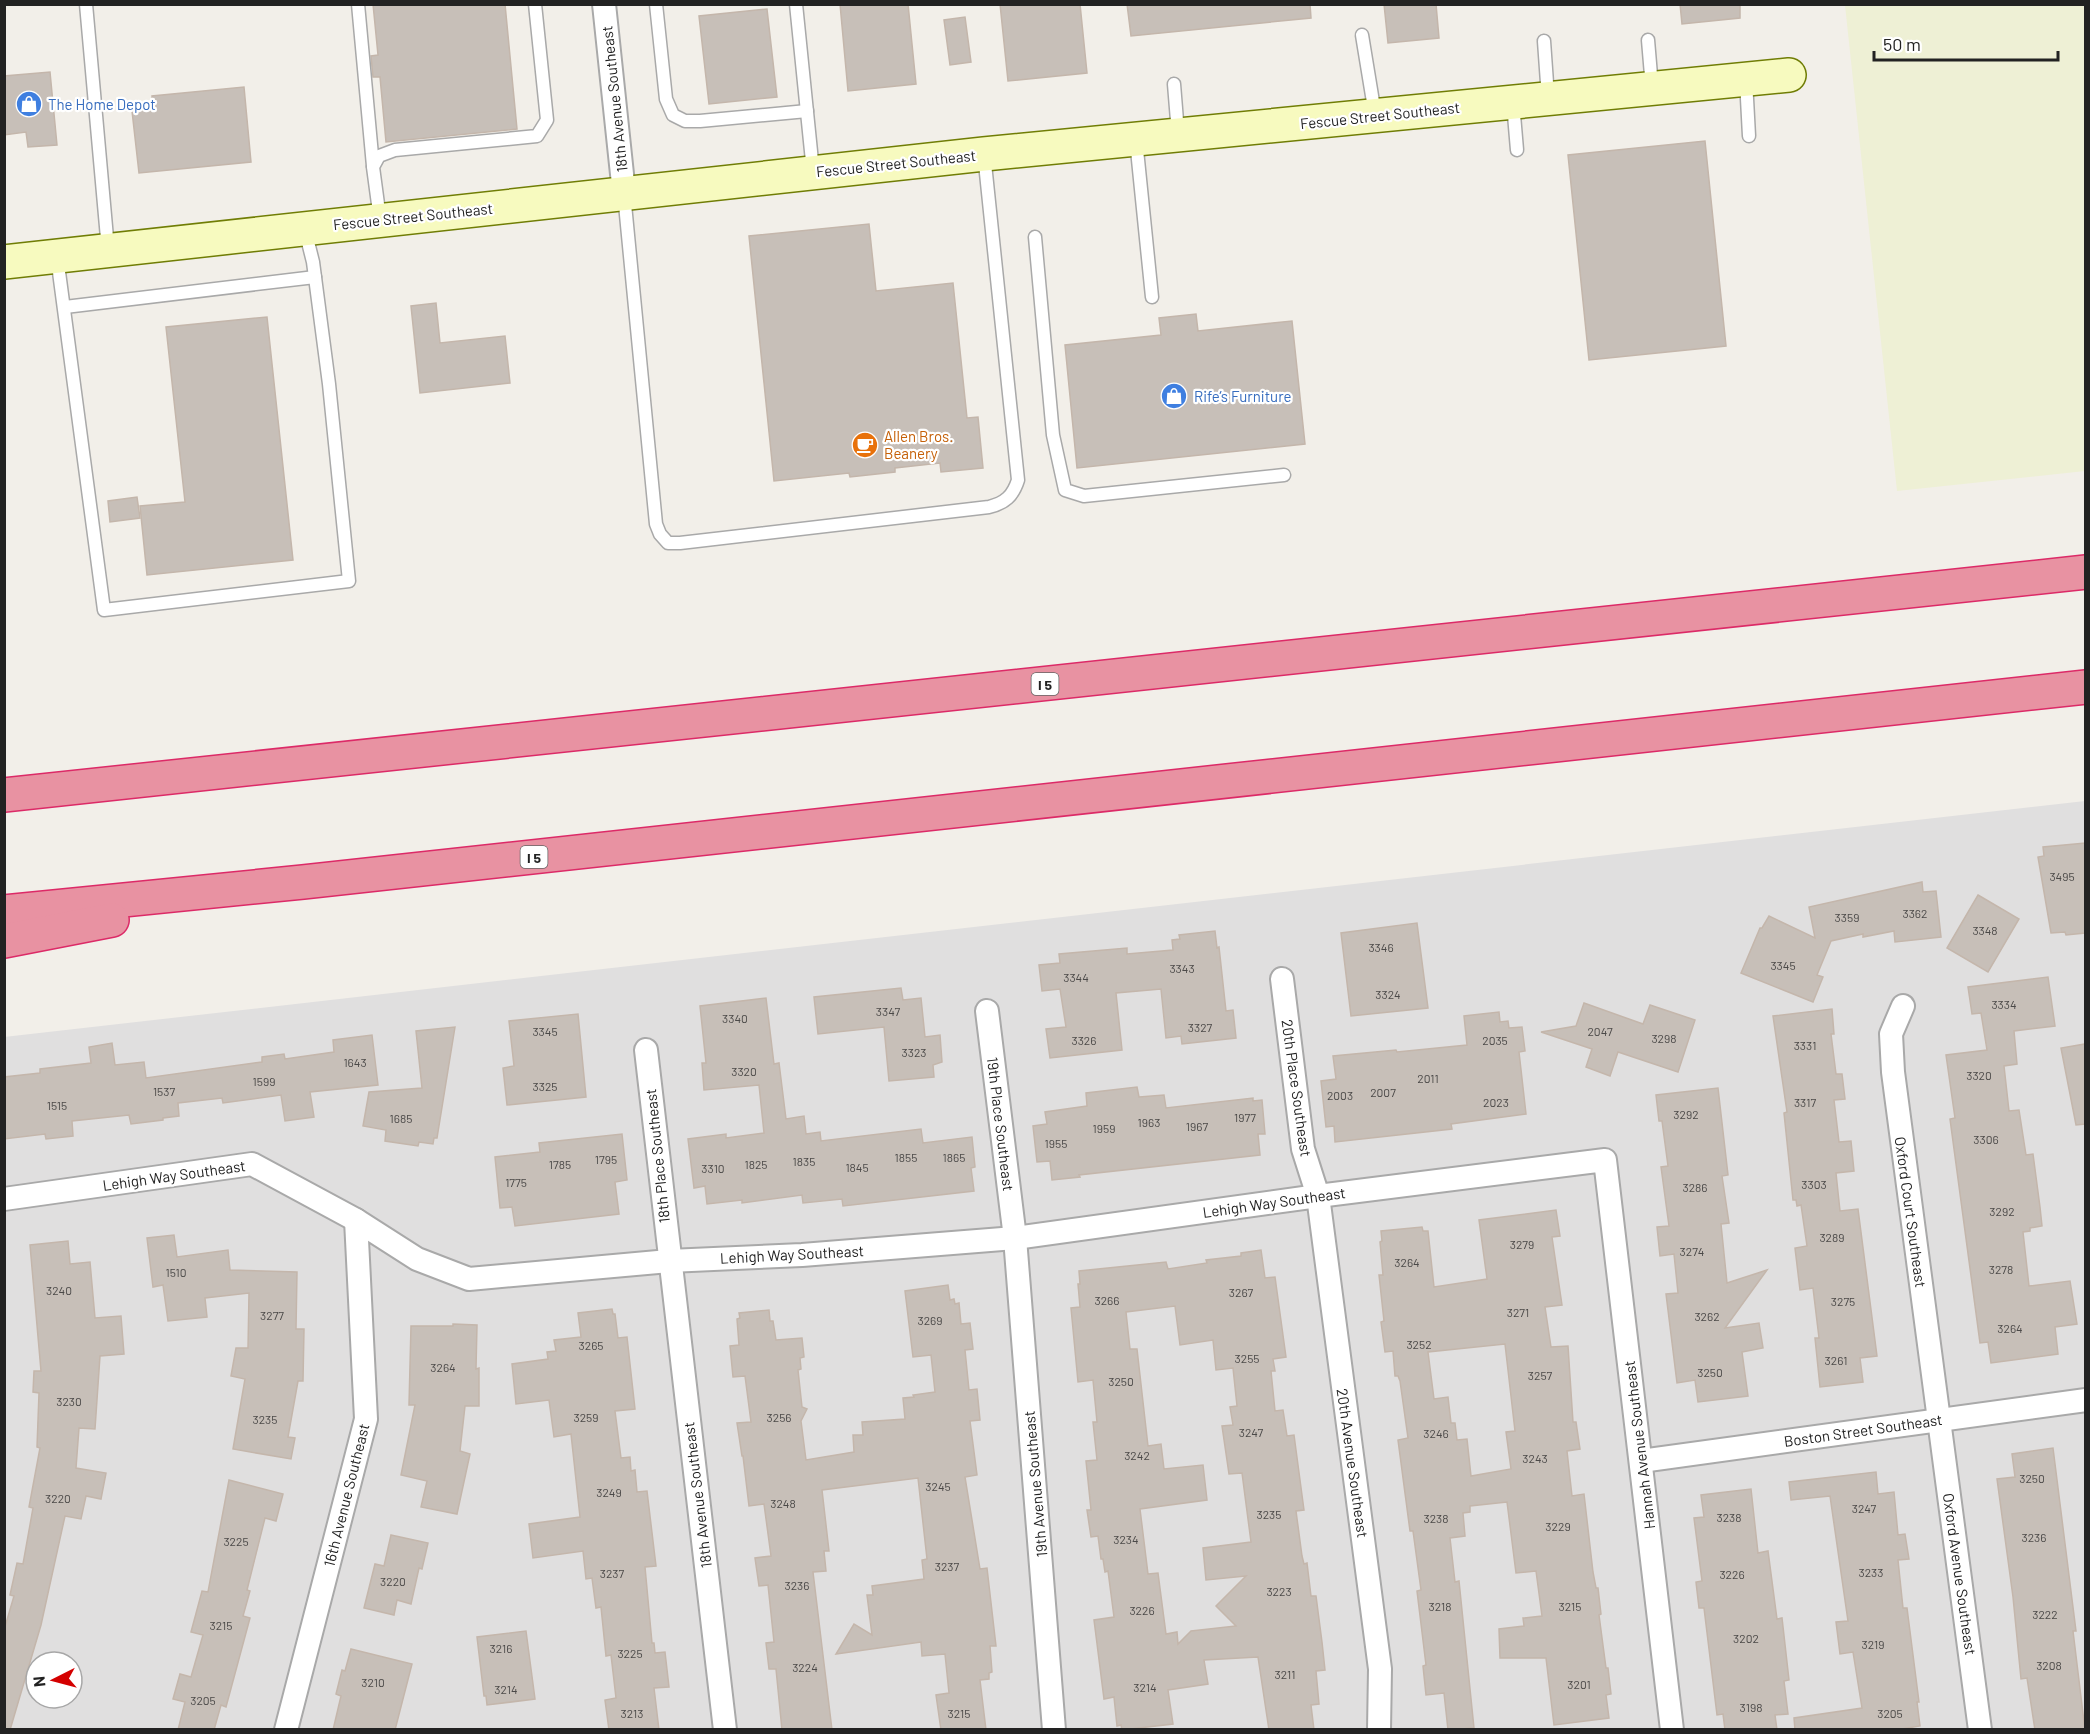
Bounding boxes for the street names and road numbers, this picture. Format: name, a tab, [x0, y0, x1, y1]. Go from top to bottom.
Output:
street label: 18th Avenue Southeast	[597, 25, 631, 173]
street label: Fescue Street Southeast	[1299, 98, 1461, 132]
street label: Fescue Street Southeast	[815, 146, 977, 180]
street label: Fescue Street Southeast	[332, 199, 494, 233]
road number: I 5	[1032, 673, 1058, 695]
road number: I 5	[520, 846, 548, 868]
street label: 20th Place Southeast	[1278, 1018, 1316, 1158]
street label: 19th Place Southeast	[984, 1056, 1018, 1192]
street label: 18th Place Southeast	[641, 1088, 673, 1224]
street label: Oxford Court Southeast	[1892, 1136, 1930, 1288]
street label: Lehigh Way Southeast	[101, 1156, 247, 1194]
street label: Lehigh Way Southeast	[1201, 1183, 1347, 1221]
street label: Lehigh Way Southeast	[720, 1241, 864, 1267]
street label: Hannah Avenue Southeast	[1620, 1360, 1658, 1530]
street label: 20th Avenue Southeast	[1334, 1387, 1372, 1539]
street label: 19th Avenue Southeast	[1020, 1410, 1050, 1558]
street label: Boston Street Southeast	[1783, 1410, 1943, 1450]
street label: 18th Avenue Southeast	[679, 1421, 715, 1569]
street label: 16th Avenue Southeast	[320, 1422, 372, 1568]
street label: Oxford Avenue Southeast	[1940, 1492, 1980, 1656]

